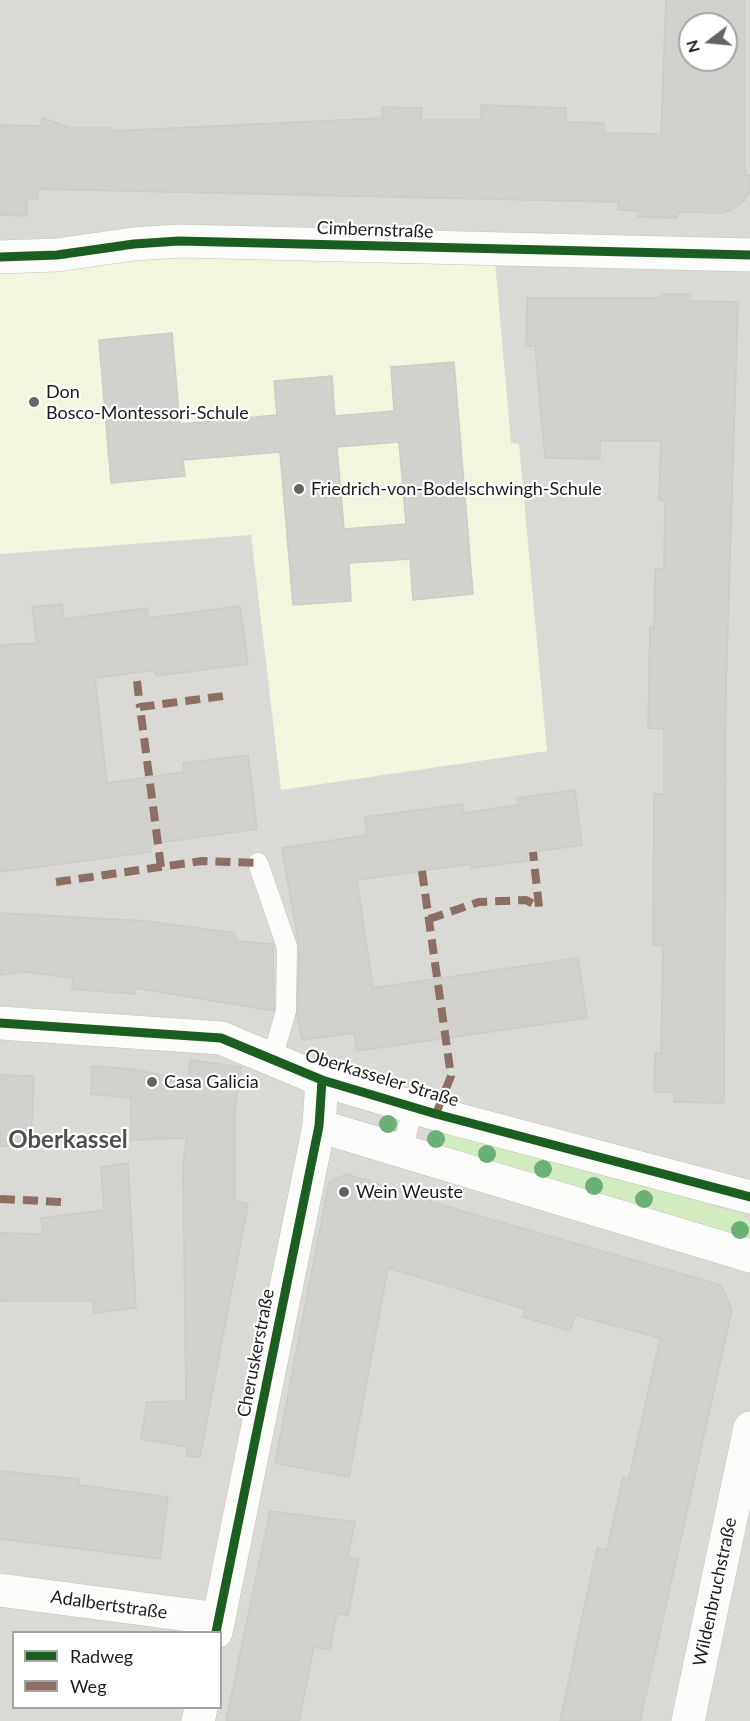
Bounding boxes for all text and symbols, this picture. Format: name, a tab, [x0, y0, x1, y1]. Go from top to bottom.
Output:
north arrow	[678, 12, 738, 72]
text: N	[681, 38, 703, 55]
street label: Cimbernstraße	[316, 217, 434, 243]
place label: Don Bosco-Montessori-Schule	[46, 381, 249, 424]
marker: Don Bosco-Montessori-Schule	[27, 395, 41, 409]
place label: Friedrich-von-Bodelschwingh-Schule	[311, 478, 602, 500]
marker: Friedrich-von-Bodelschwingh-Schule	[292, 482, 306, 496]
street label: Oberkasseler Straße	[303, 1044, 461, 1112]
place label: Casa Galicia	[164, 1071, 259, 1093]
marker: Casa Galicia	[145, 1075, 159, 1089]
district label: Oberkassel	[8, 1126, 128, 1154]
place label: Wein Weuste	[356, 1181, 463, 1203]
marker: Wein Weuste	[337, 1185, 351, 1199]
street label: Cheruskerstraße	[233, 1287, 279, 1419]
street label: Wildenbruchstraße	[689, 1516, 741, 1668]
street label: Adalbertstraße	[49, 1586, 169, 1624]
legend	[12, 1631, 222, 1709]
text: Radweg	[70, 1645, 133, 1667]
text: Weg	[70, 1675, 107, 1697]

